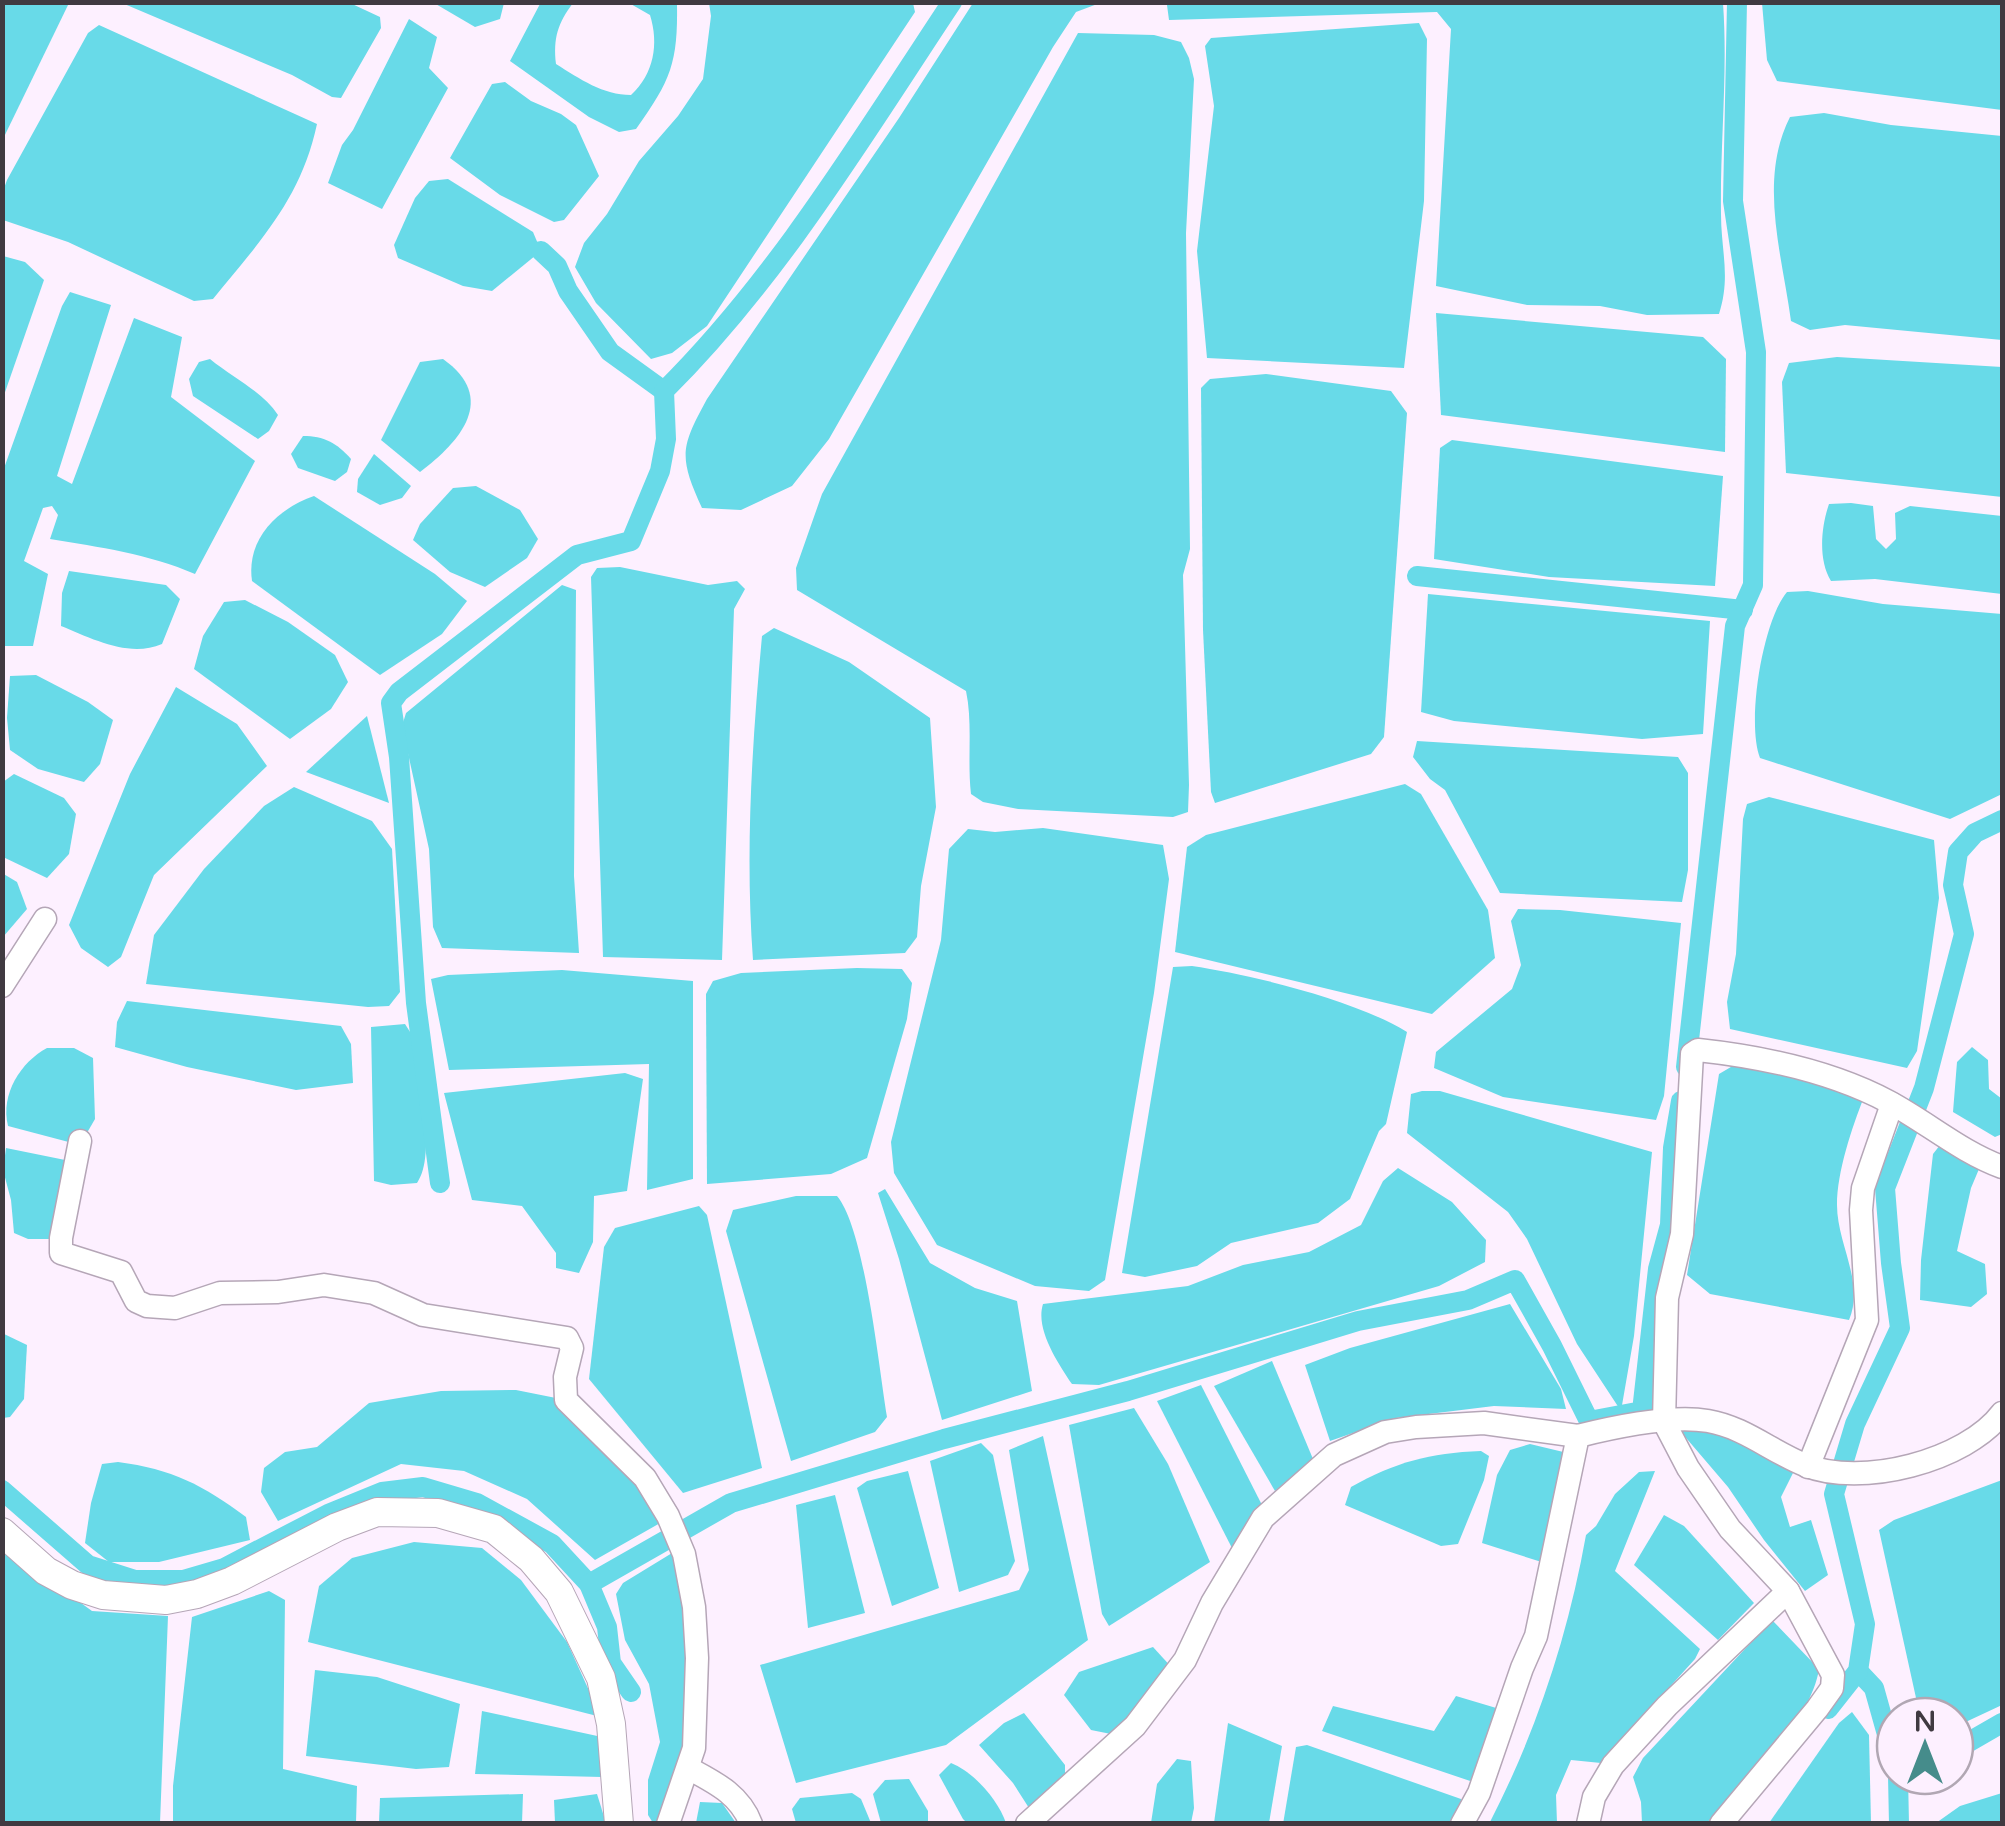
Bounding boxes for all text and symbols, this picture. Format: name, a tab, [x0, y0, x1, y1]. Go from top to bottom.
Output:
north arrow	[1875, 1696, 1975, 1796]
text: N	[1914, 1705, 1936, 1739]

